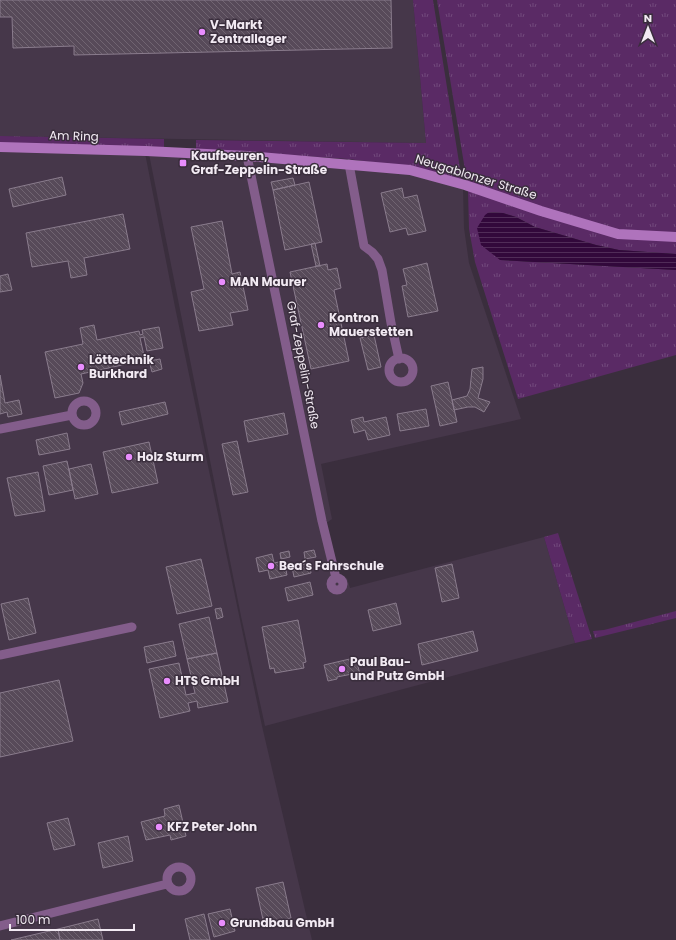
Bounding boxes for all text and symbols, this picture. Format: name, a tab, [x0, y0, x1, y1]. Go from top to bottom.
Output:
north arrow	[628, 8, 668, 48]
text: N	[644, 10, 652, 26]
place label: V-Markt Zentrallager	[210, 16, 287, 47]
marker: V-Markt Zentrallager	[197, 27, 207, 37]
street label: Am Ring	[49, 126, 99, 145]
place label: Kaufbeuren, Graf-Zeppelin-Straße	[191, 147, 328, 178]
street label: Neugablonzer Straße	[413, 150, 539, 203]
marker: Kaufbeuren, Graf-Zeppelin-Straße	[178, 158, 188, 168]
place label: MAN Maurer	[230, 273, 306, 290]
marker: MAN Maurer	[217, 277, 227, 287]
street label: Graf-Zeppelin-Straße	[283, 300, 324, 430]
place label: Kontron Mauerstetten	[329, 309, 413, 340]
marker: Kontron Mauerstetten	[316, 320, 326, 330]
place label: Löttechnik Burkhard	[89, 351, 154, 382]
marker: Löttechnik Burkhard	[76, 362, 86, 372]
place label: Holz Sturm	[137, 448, 204, 465]
marker: Holz Sturm	[124, 452, 134, 462]
place label: Bea´s Fahrschule	[279, 557, 384, 574]
marker: Bea´s Fahrschule	[266, 561, 276, 571]
place label: Paul Bau- und Putz GmbH	[350, 653, 445, 684]
marker: Paul Bau- und Putz GmbH	[337, 664, 347, 674]
place label: HTS GmbH	[175, 672, 240, 689]
marker: HTS GmbH	[162, 676, 172, 686]
place label: KFZ Peter John	[167, 818, 257, 835]
marker: KFZ Peter John	[154, 822, 164, 832]
scale bar	[10, 906, 134, 932]
text: 100 m	[16, 911, 50, 928]
place label: Grundbau GmbH	[230, 914, 335, 931]
marker: Grundbau GmbH	[217, 918, 227, 928]

